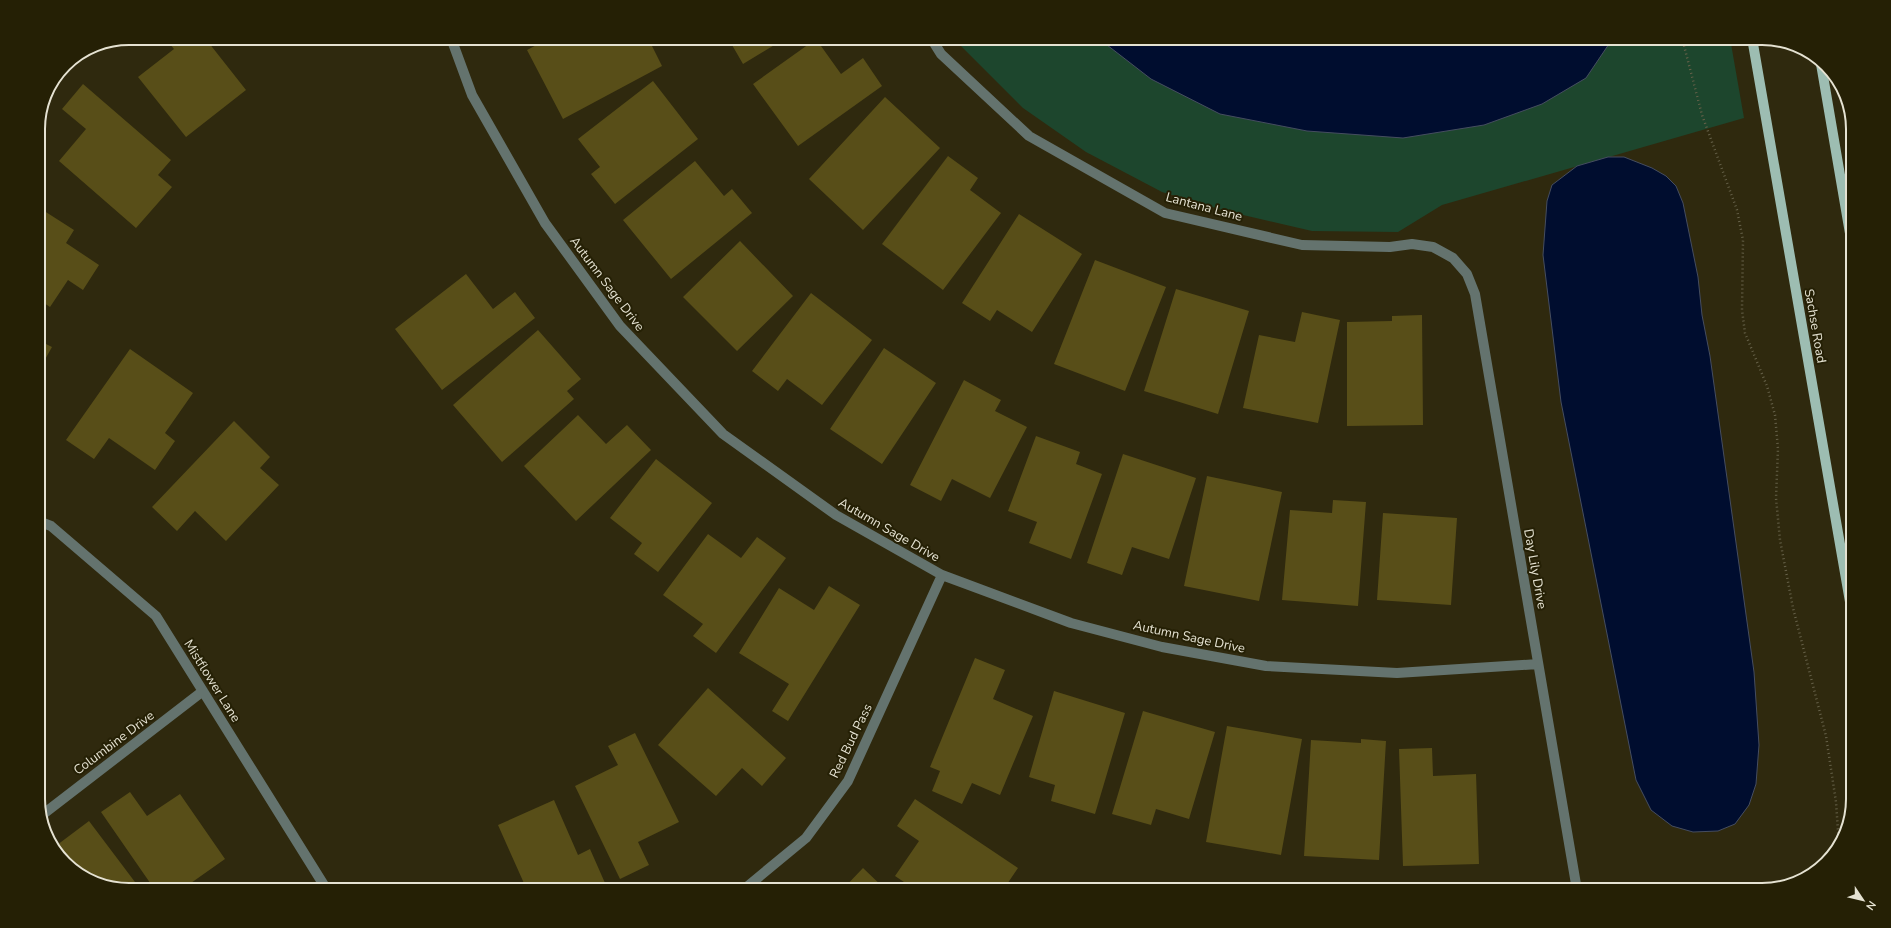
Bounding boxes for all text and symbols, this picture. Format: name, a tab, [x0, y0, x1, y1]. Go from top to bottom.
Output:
street label: Lantana Lane	[1164, 188, 1244, 226]
street label: Autumn Sage Drive	[565, 233, 649, 335]
street label: Sachse Road	[1800, 287, 1830, 365]
street label: Autumn Sage Drive	[835, 494, 943, 566]
street label: Day Lily Drive	[1519, 527, 1551, 611]
street label: Autumn Sage Drive	[1131, 616, 1247, 658]
street label: Mistflower Lane	[179, 636, 245, 726]
street label: Red Bud Pass	[825, 701, 877, 781]
street label: Columbine Drive	[70, 707, 158, 779]
north arrow	[1843, 880, 1883, 920]
text: N	[1862, 898, 1879, 913]

